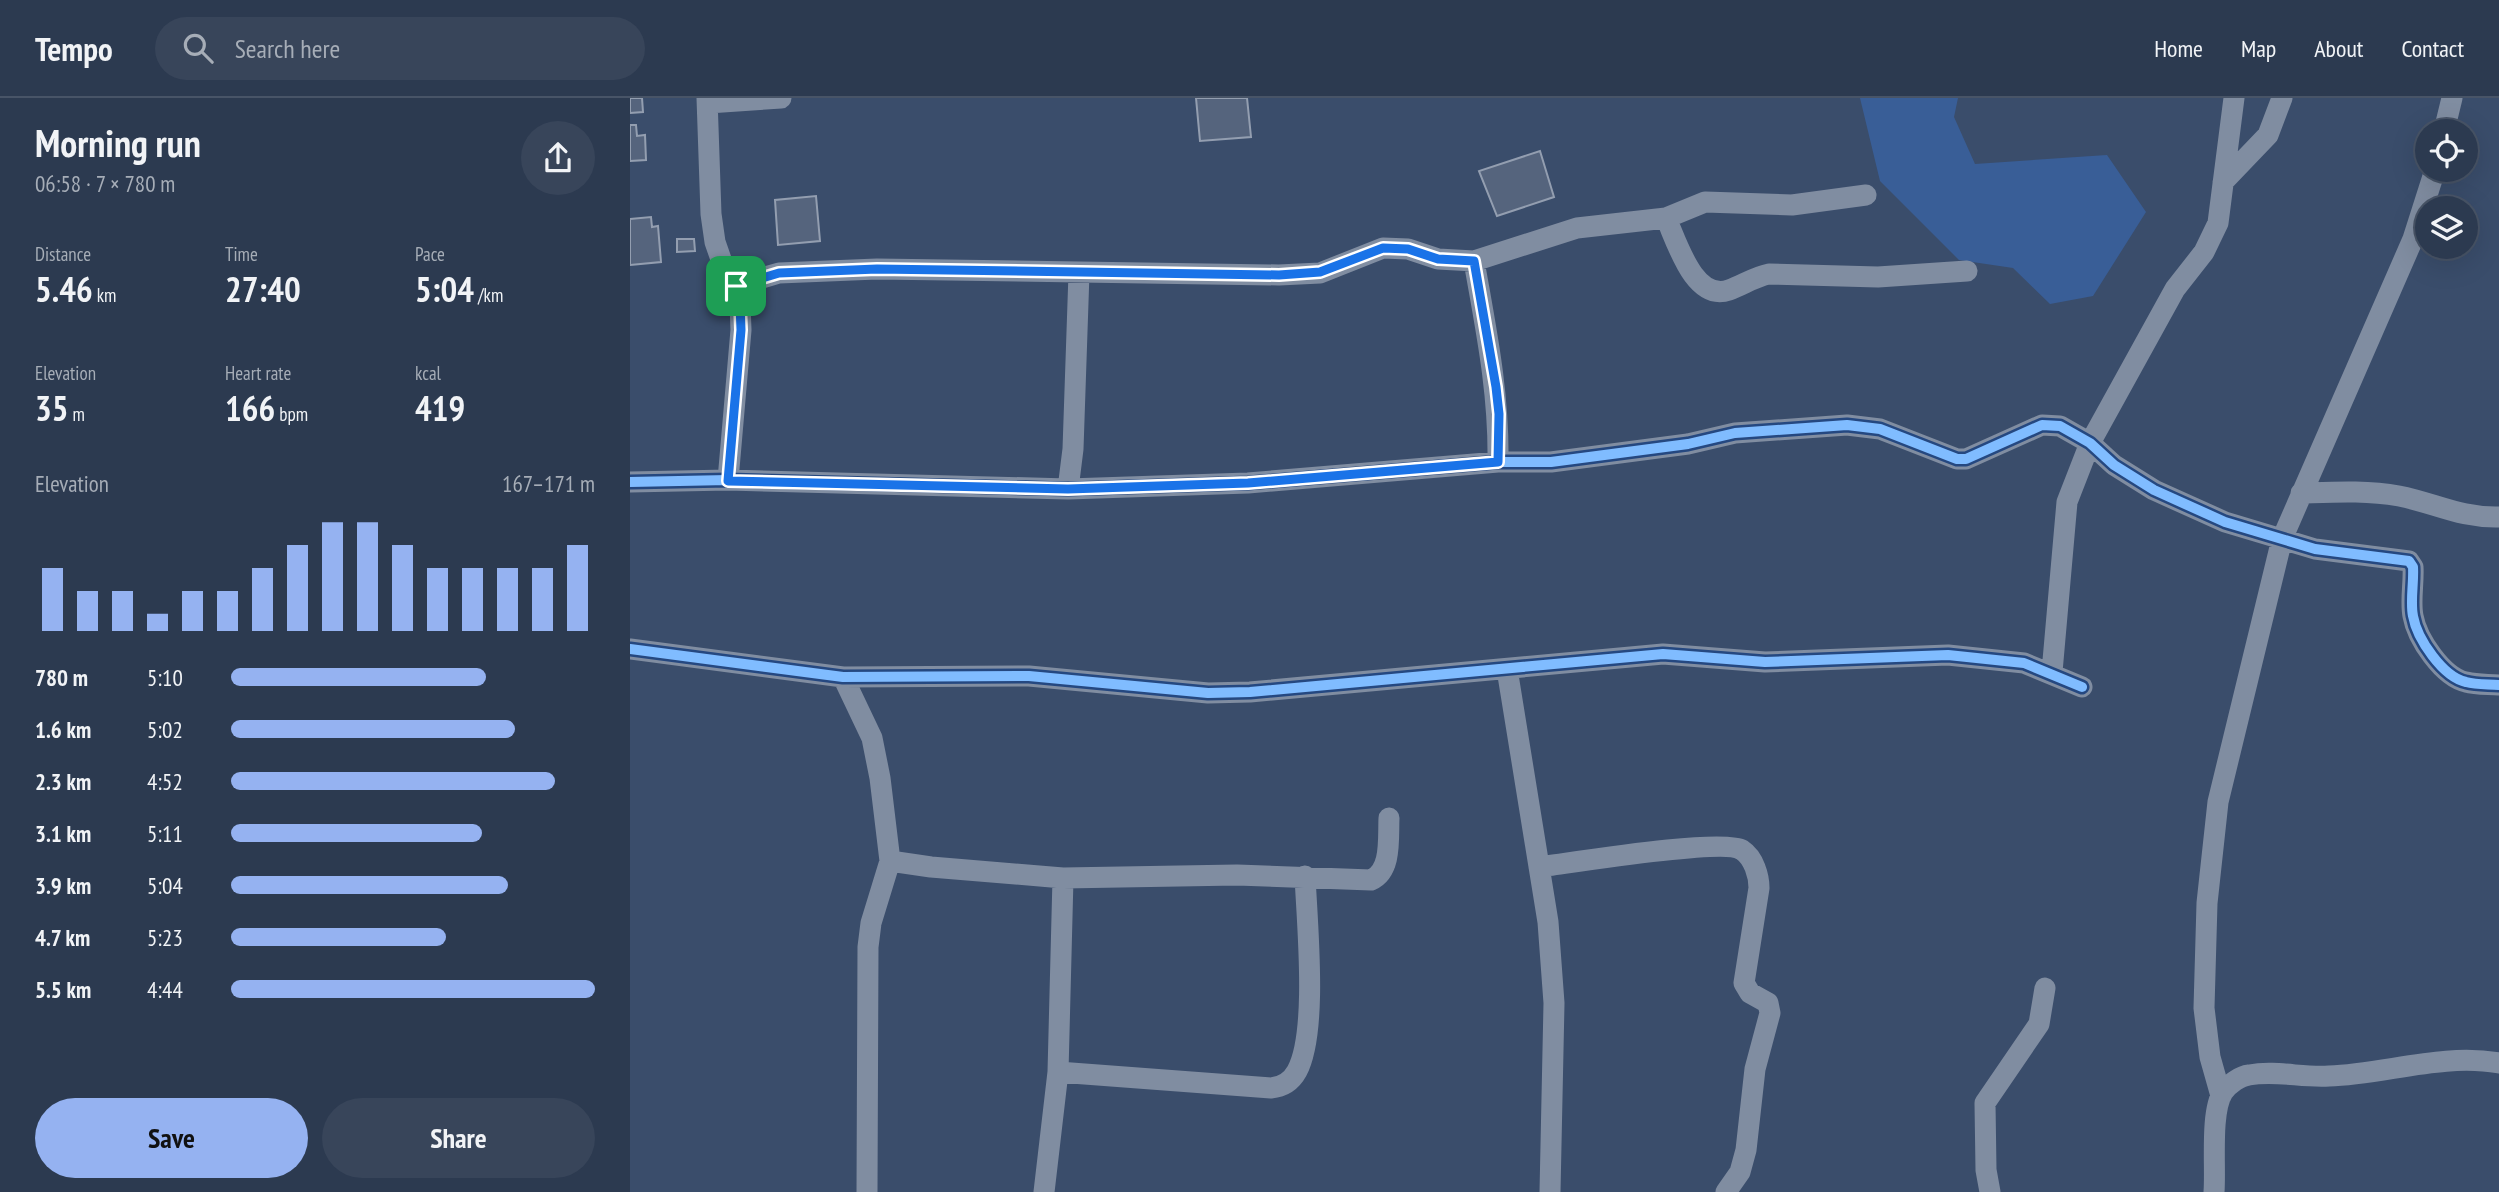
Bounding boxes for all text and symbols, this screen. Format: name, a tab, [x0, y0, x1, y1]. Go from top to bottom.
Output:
search box	[155, 17, 645, 80]
text: Tempo	[35, 27, 113, 70]
icon: search	[179, 29, 217, 67]
text: Search here	[235, 32, 340, 65]
text: Home	[2154, 33, 2203, 64]
text: Map	[2241, 33, 2276, 64]
text: About	[2314, 33, 2363, 64]
text: Contact	[2401, 33, 2464, 64]
text: Morning run	[35, 118, 201, 167]
map controls	[2415, 119, 2478, 259]
button: locate	[2415, 119, 2478, 182]
button: share	[521, 121, 595, 195]
text: 06:58 · 7 × 780 m	[35, 169, 175, 198]
button: layers	[2415, 196, 2478, 259]
text: Distance	[35, 242, 91, 266]
text: Time	[225, 242, 258, 266]
text: Pace	[415, 242, 445, 266]
pin	[706, 256, 766, 316]
text: 5.46	[35, 266, 93, 312]
text: 27:40	[225, 266, 301, 312]
text: 5:04	[415, 266, 474, 312]
icon: arrive	[717, 267, 755, 305]
text: km	[93, 283, 116, 307]
text: /km	[474, 283, 503, 307]
text: Elevation	[35, 361, 96, 385]
text: Heart rate	[225, 361, 291, 385]
text: kcal	[415, 361, 441, 385]
text: 35	[35, 385, 68, 431]
text: 166	[225, 385, 275, 431]
text: 419	[415, 385, 465, 431]
text: m	[68, 402, 85, 426]
text: bpm	[275, 402, 308, 426]
text: Elevation	[35, 469, 109, 498]
text: 167–171 m	[502, 469, 595, 498]
text: 780 m	[35, 663, 88, 692]
text: 5:10	[147, 663, 183, 692]
text: 1.6 km	[35, 715, 91, 744]
text: 5:02	[147, 715, 183, 744]
text: 2.3 km	[35, 767, 91, 796]
text: 4:52	[147, 767, 183, 796]
text: 3.1 km	[35, 819, 91, 848]
text: 5:11	[147, 819, 183, 848]
text: 3.9 km	[35, 871, 91, 900]
text: 5:04	[147, 871, 183, 900]
text: 4.7 km	[35, 923, 90, 952]
text: 5:23	[147, 923, 183, 952]
text: 5.5 km	[35, 975, 91, 1004]
text: 4:44	[147, 975, 183, 1004]
button: Save	[35, 1098, 308, 1178]
button: Share	[322, 1098, 595, 1178]

